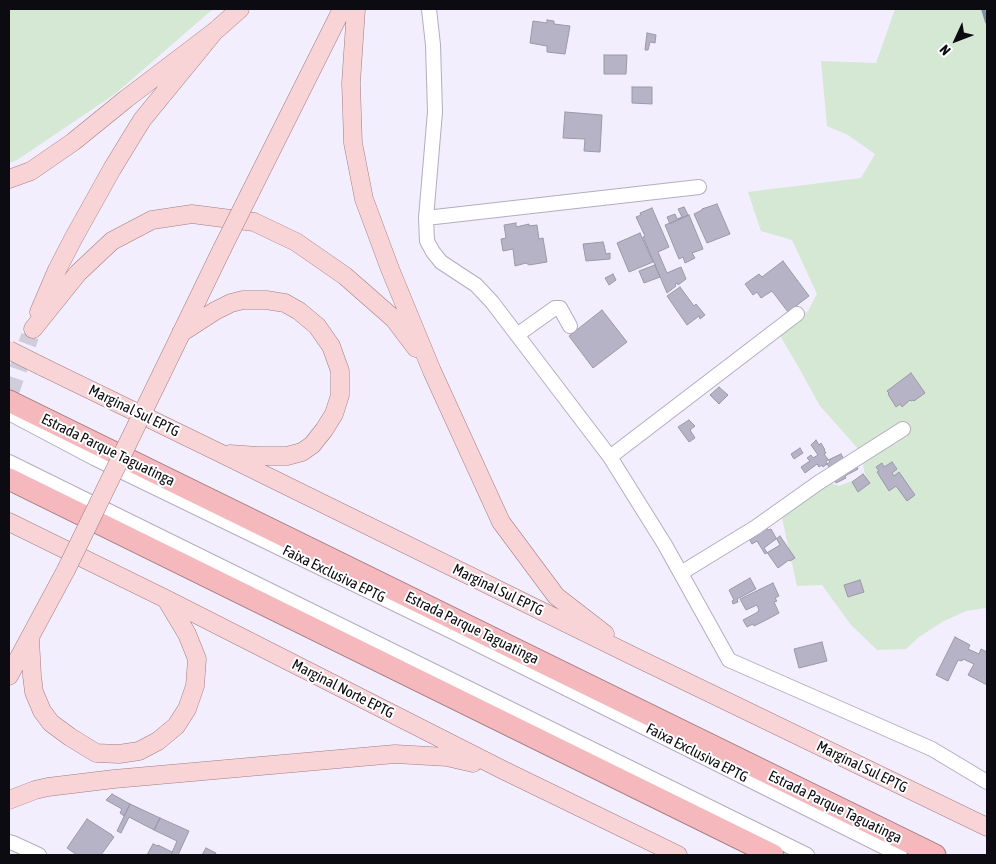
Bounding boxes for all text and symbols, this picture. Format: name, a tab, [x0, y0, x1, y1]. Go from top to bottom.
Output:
north arrow	[931, 15, 981, 65]
text: N	[936, 42, 954, 59]
street label: Marginal Sul EPTG	[86, 381, 182, 441]
street label: Estrada Parque Taguatinga	[38, 410, 178, 490]
street label: Faixa Exclusiva EPTG	[280, 541, 388, 607]
street label: Marginal Sul EPTG	[450, 560, 546, 620]
street label: Estrada Parque Taguatinga	[402, 588, 542, 668]
street label: Marginal Norte EPTG	[289, 655, 397, 723]
street label: Faixa Exclusiva EPTG	[643, 720, 751, 786]
street label: Marginal Sul EPTG	[814, 737, 910, 797]
street label: Estrada Parque Taguatinga	[765, 767, 905, 847]

